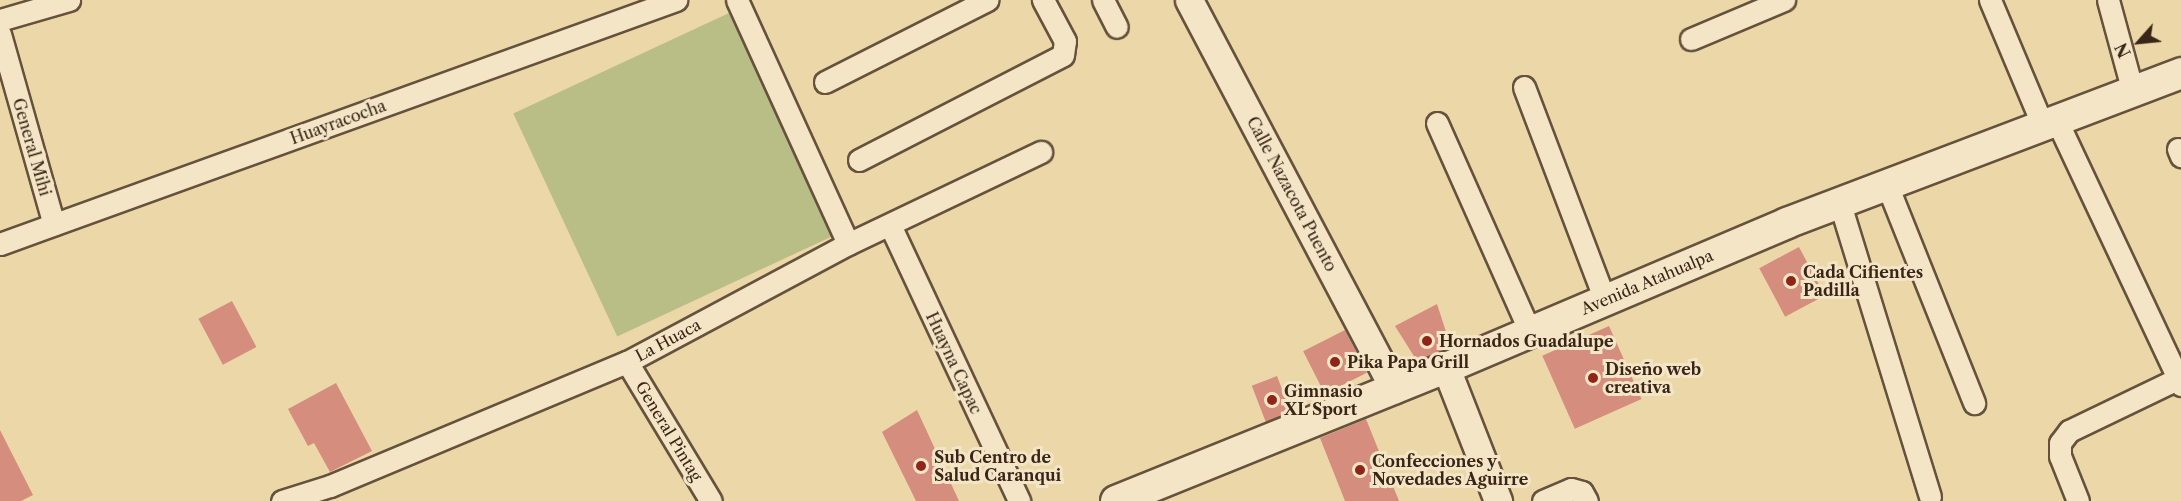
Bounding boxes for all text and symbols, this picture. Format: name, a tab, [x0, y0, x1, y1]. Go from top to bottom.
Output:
north arrow	[2109, 12, 2169, 72]
text: N	[2111, 39, 2135, 61]
street label: General Mihi	[9, 96, 55, 198]
street label: Huayracocha	[288, 96, 388, 148]
street label: Calle Nazacota Puento	[1243, 113, 1341, 275]
street label: Avenida Atahualpa	[1578, 245, 1716, 319]
place label: Cada Cifientes Padilla	[1803, 262, 1923, 300]
marker: Cada Cifientes Padilla	[1784, 274, 1798, 288]
street label: Huayna Capac	[922, 309, 986, 417]
street label: La Huaca	[632, 315, 704, 365]
place label: Hornados Guadalupe	[1439, 331, 1614, 351]
marker: Hornados Guadalupe	[1420, 334, 1434, 348]
place label: Pika Papa Grill	[1347, 352, 1470, 372]
marker: Pika Papa Grill	[1328, 355, 1342, 369]
place label: Diseño web creativa	[1605, 359, 1702, 397]
marker: Diseño web creativa	[1586, 371, 1600, 385]
street label: General Pintag	[632, 378, 706, 484]
place label: Gimnasio XL Sport	[1284, 381, 1363, 419]
marker: Gimnasio XL Sport	[1265, 393, 1279, 407]
place label: Sub Centro de Salud Caranqui	[934, 447, 1061, 485]
place label: Confecciones y Novedades Aguirre	[1372, 451, 1529, 489]
marker: Sub Centro de Salud Caranqui	[912, 457, 930, 475]
marker: Confecciones y Novedades Aguirre	[1353, 463, 1367, 477]

